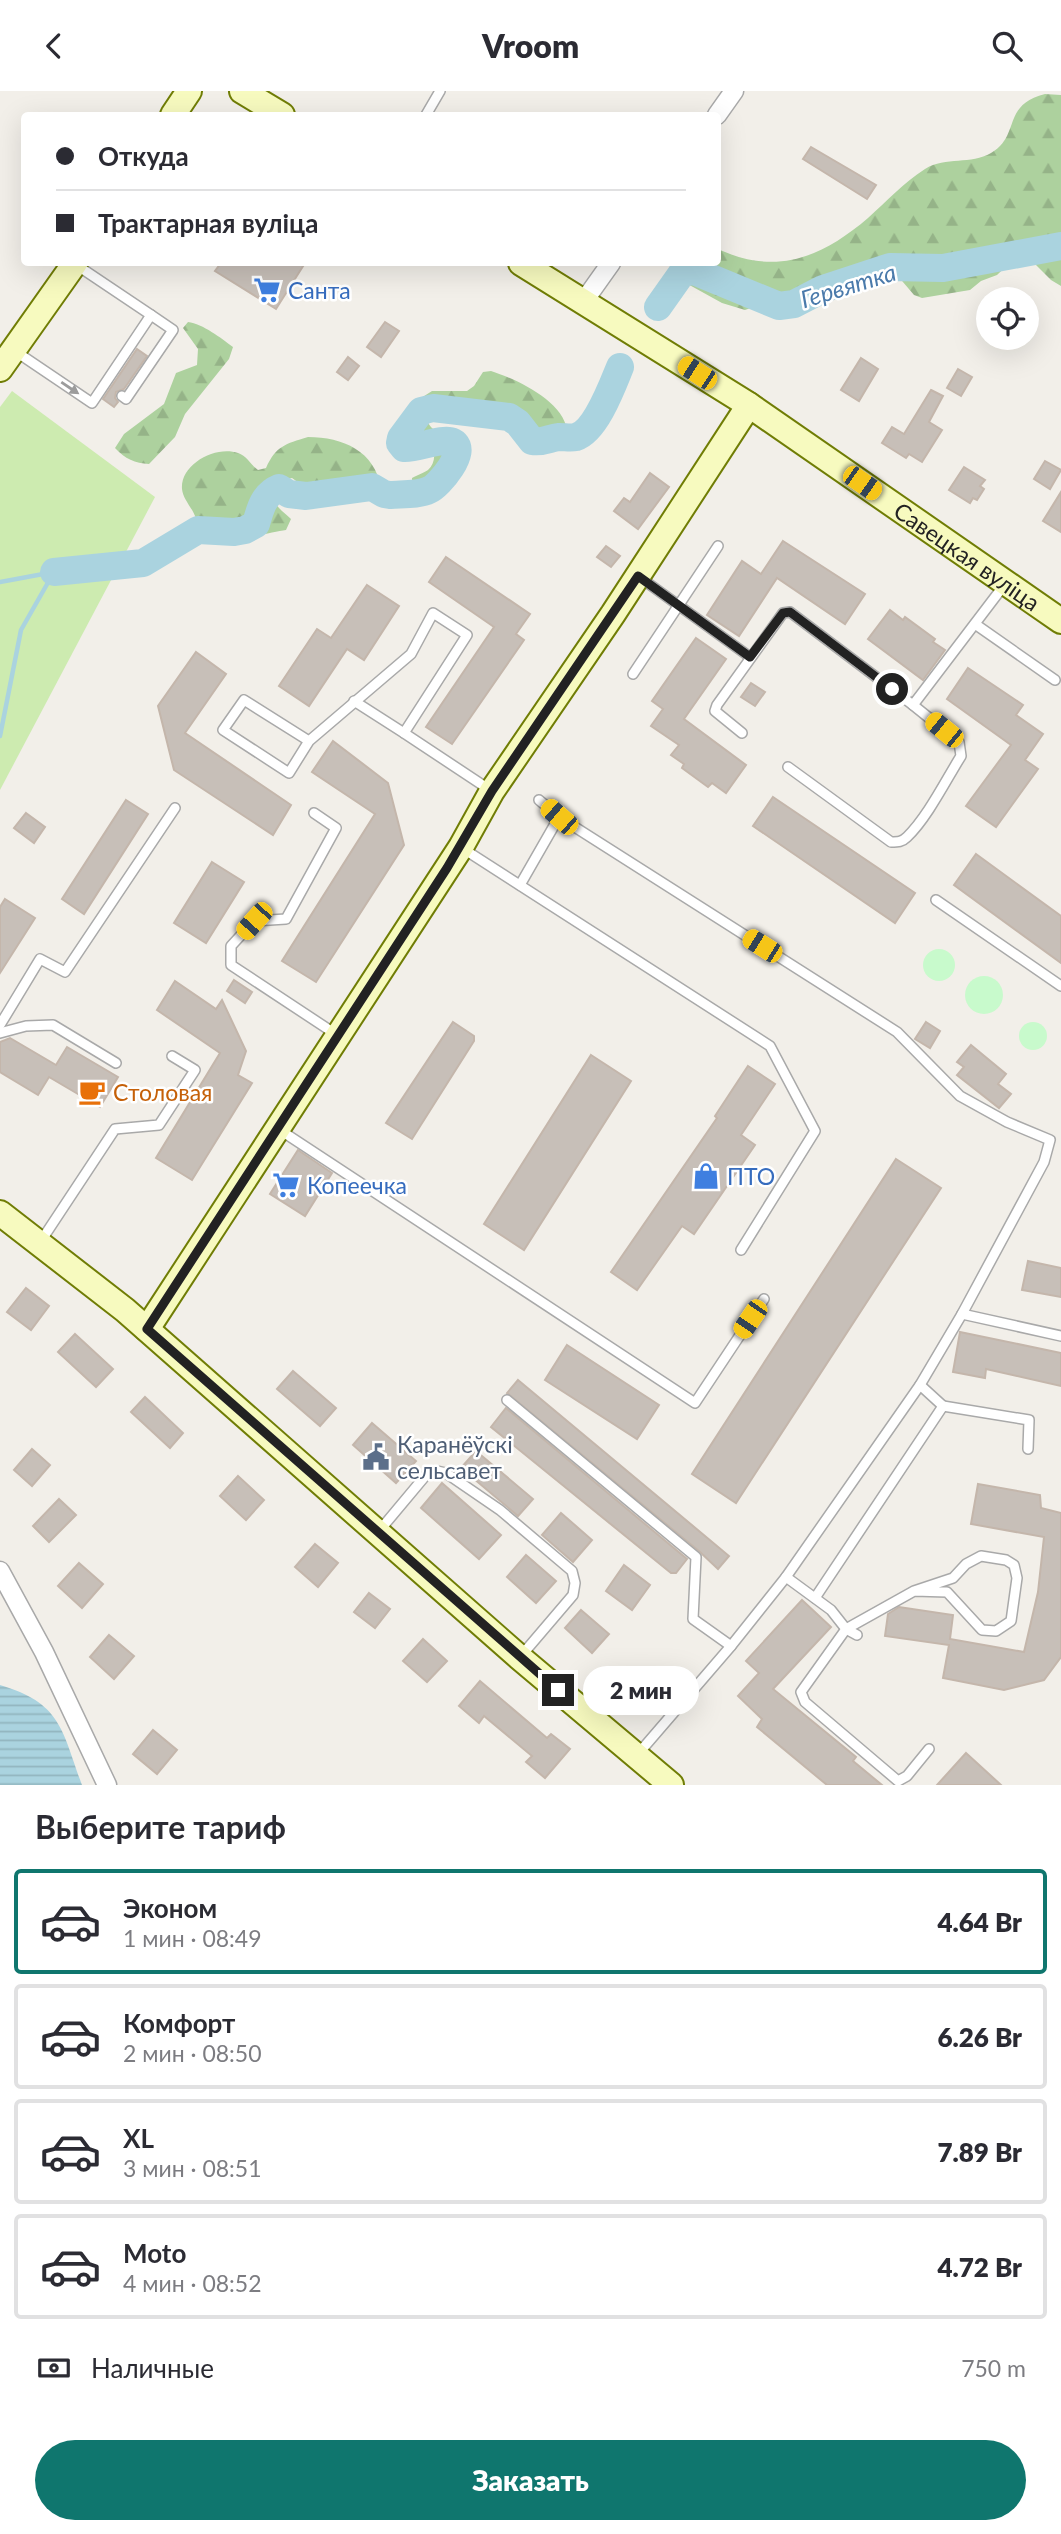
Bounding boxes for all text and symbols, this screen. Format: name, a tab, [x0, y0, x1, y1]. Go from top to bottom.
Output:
text: Vroom	[482, 26, 579, 65]
icon: back	[35, 27, 73, 65]
icon: search	[988, 27, 1026, 65]
text: Откуда	[98, 140, 189, 172]
text: Трактарная вуліца	[98, 207, 318, 239]
water label: Гервятка	[797, 257, 899, 313]
supermarket icon: Санта	[252, 275, 282, 305]
place label: Санта	[288, 276, 351, 304]
map controls	[976, 287, 1039, 350]
button: locate	[976, 287, 1039, 350]
car	[674, 353, 721, 393]
one-way arrow	[61, 381, 79, 395]
car	[839, 462, 886, 504]
street label: Савецкая вуліца	[889, 496, 1046, 616]
route start	[876, 673, 908, 705]
car	[922, 709, 967, 751]
car	[537, 795, 582, 839]
car	[233, 898, 276, 944]
car	[739, 926, 786, 966]
cafe icon: Столовая	[77, 1077, 107, 1107]
place label: Столовая	[113, 1078, 212, 1106]
shop icon: ПТО	[691, 1161, 721, 1191]
place label: ПТО	[727, 1162, 775, 1190]
supermarket icon: Копеечка	[271, 1170, 301, 1200]
place label: Копеечка	[307, 1171, 407, 1199]
car	[730, 1296, 771, 1342]
place label: Каранёўскі сельсавет	[397, 1430, 513, 1484]
public building icon: Каранёўскі сельсавет	[361, 1442, 391, 1472]
callout: 2 мин	[582, 1665, 698, 1715]
route end	[542, 1674, 574, 1706]
text: 2 мин	[610, 1676, 672, 1704]
text: Выберите тариф	[35, 1807, 286, 1846]
icon: car	[39, 1890, 102, 1953]
text: Эконом	[123, 1892, 217, 1924]
text: 4.64 Br	[937, 1906, 1022, 1938]
text: 1 мин · 08:49	[123, 1924, 262, 1952]
icon: car	[39, 2005, 102, 2068]
text: Комфорт	[123, 2007, 235, 2039]
text: 6.26 Br	[937, 2021, 1022, 2053]
text: 2 мин · 08:50	[123, 2039, 262, 2067]
icon: car	[39, 2120, 102, 2183]
text: XL	[123, 2122, 154, 2154]
text: 7.89 Br	[937, 2136, 1022, 2168]
text: 3 мин · 08:51	[123, 2154, 262, 2182]
icon: car	[39, 2235, 102, 2298]
text: Moto	[123, 2237, 186, 2269]
text: 4.72 Br	[937, 2251, 1022, 2283]
text: 4 мин · 08:52	[123, 2269, 262, 2297]
icon: cash	[35, 2349, 73, 2387]
text: Наличные	[91, 2352, 214, 2384]
text: 750 m	[961, 2354, 1026, 2382]
button: Заказать	[35, 2440, 1026, 2520]

